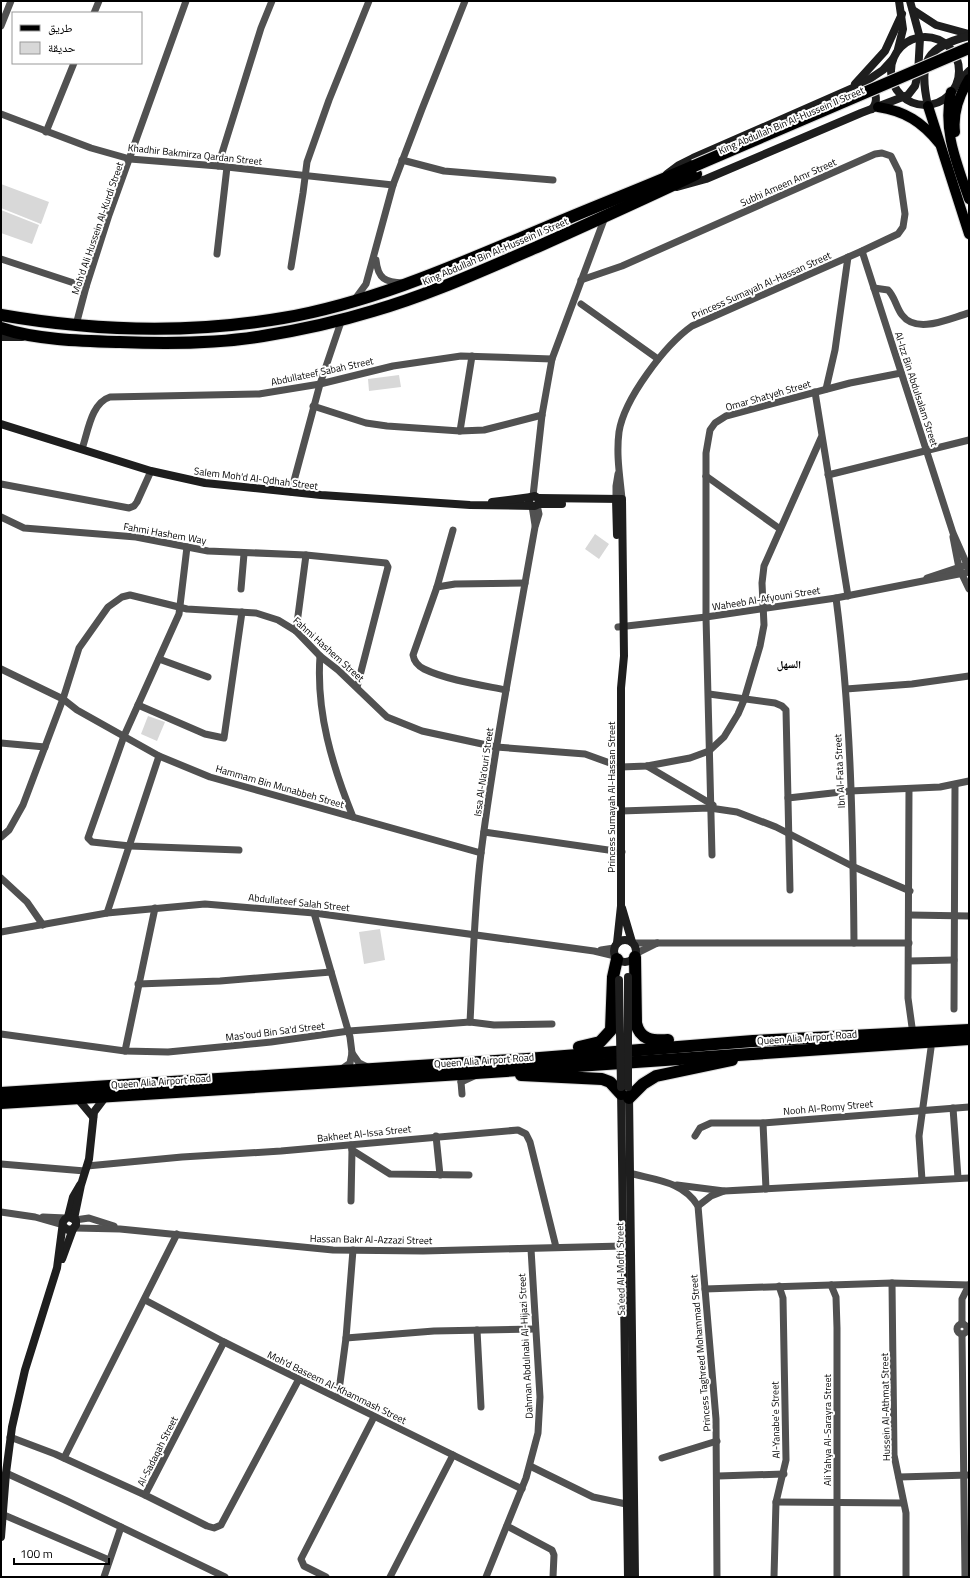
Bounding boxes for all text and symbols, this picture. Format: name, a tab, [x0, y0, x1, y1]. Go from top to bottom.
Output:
legend	[12, 12, 142, 64]
text: طريق	[48, 18, 73, 37]
text: حديقة	[48, 38, 76, 57]
street label: King Abdullah Bin Al-Hussein II Street	[716, 83, 867, 158]
street label: Khadhir Bakmirza Qardan Street	[127, 140, 263, 169]
street label: Subhi Ameen Amr Street	[738, 154, 839, 210]
street label: Moh'd Ali Hussein Al-Kurdi Street	[68, 159, 127, 297]
street label: King Abdullah Bin Al-Hussein II Street	[420, 214, 571, 289]
street label: Princess Sumayah Al-Hassan Street	[689, 248, 834, 323]
street label: Al-Izz Bin Abdulsalam Street	[891, 330, 942, 449]
street label: Abdullateef Sabah Street	[269, 353, 375, 390]
street label: Omar Shatyeh Street	[724, 376, 813, 415]
street label: Salem Moh'd Al-Qdhah Street	[193, 463, 319, 494]
street label: Fahmi Hashem Way	[122, 519, 208, 548]
street label: Waheeb Al-Afyouni Street	[711, 582, 822, 614]
street label: Fahmi Hashem Street	[290, 613, 368, 686]
district label: السهل	[777, 656, 801, 672]
street label: Princess Sumayah Al-Hassan Street	[604, 721, 619, 873]
street label: Issa Al-Na'ouri Street	[470, 726, 497, 817]
street label: Ibn Al-Fata Street	[830, 733, 849, 809]
street label: Hammam Bin Munabbeh Street	[214, 761, 346, 812]
street label: Abdullateef Salah Street	[248, 890, 351, 915]
street label: Mas'oud Bin Sa'd Street	[225, 1018, 326, 1045]
street label: Queen Alia Airport Road	[757, 1027, 858, 1048]
street label: Queen Alia Airport Road	[434, 1050, 535, 1071]
street label: Queen Alia Airport Road	[111, 1071, 212, 1092]
street label: Nooh Al-Romy Street	[783, 1096, 874, 1119]
street label: Bakheet Al-Issa Street	[316, 1121, 412, 1146]
street label: Sa’eed Al-Mofti Street	[612, 1222, 629, 1316]
street label: Hassan Bakr Al-Azzazi Street	[310, 1231, 433, 1248]
street label: Dahman Abdulnabi Al-Hijazi Street	[514, 1272, 537, 1419]
street label: Princess Taghreed Mohammad Street	[686, 1273, 715, 1432]
street label: Moh'd Baseem Al-Khammash Street	[265, 1347, 409, 1428]
street label: Hussein Al-Athmat Street	[877, 1352, 894, 1461]
street label: Ali Yahya Al-Sarayra Street	[820, 1373, 835, 1486]
street label: Al-Yanabe'e Street	[767, 1381, 784, 1459]
street label: Al-Sadaqah Street	[133, 1413, 182, 1489]
scale bar	[14, 1540, 109, 1566]
text: 100 m	[20, 1544, 53, 1563]

